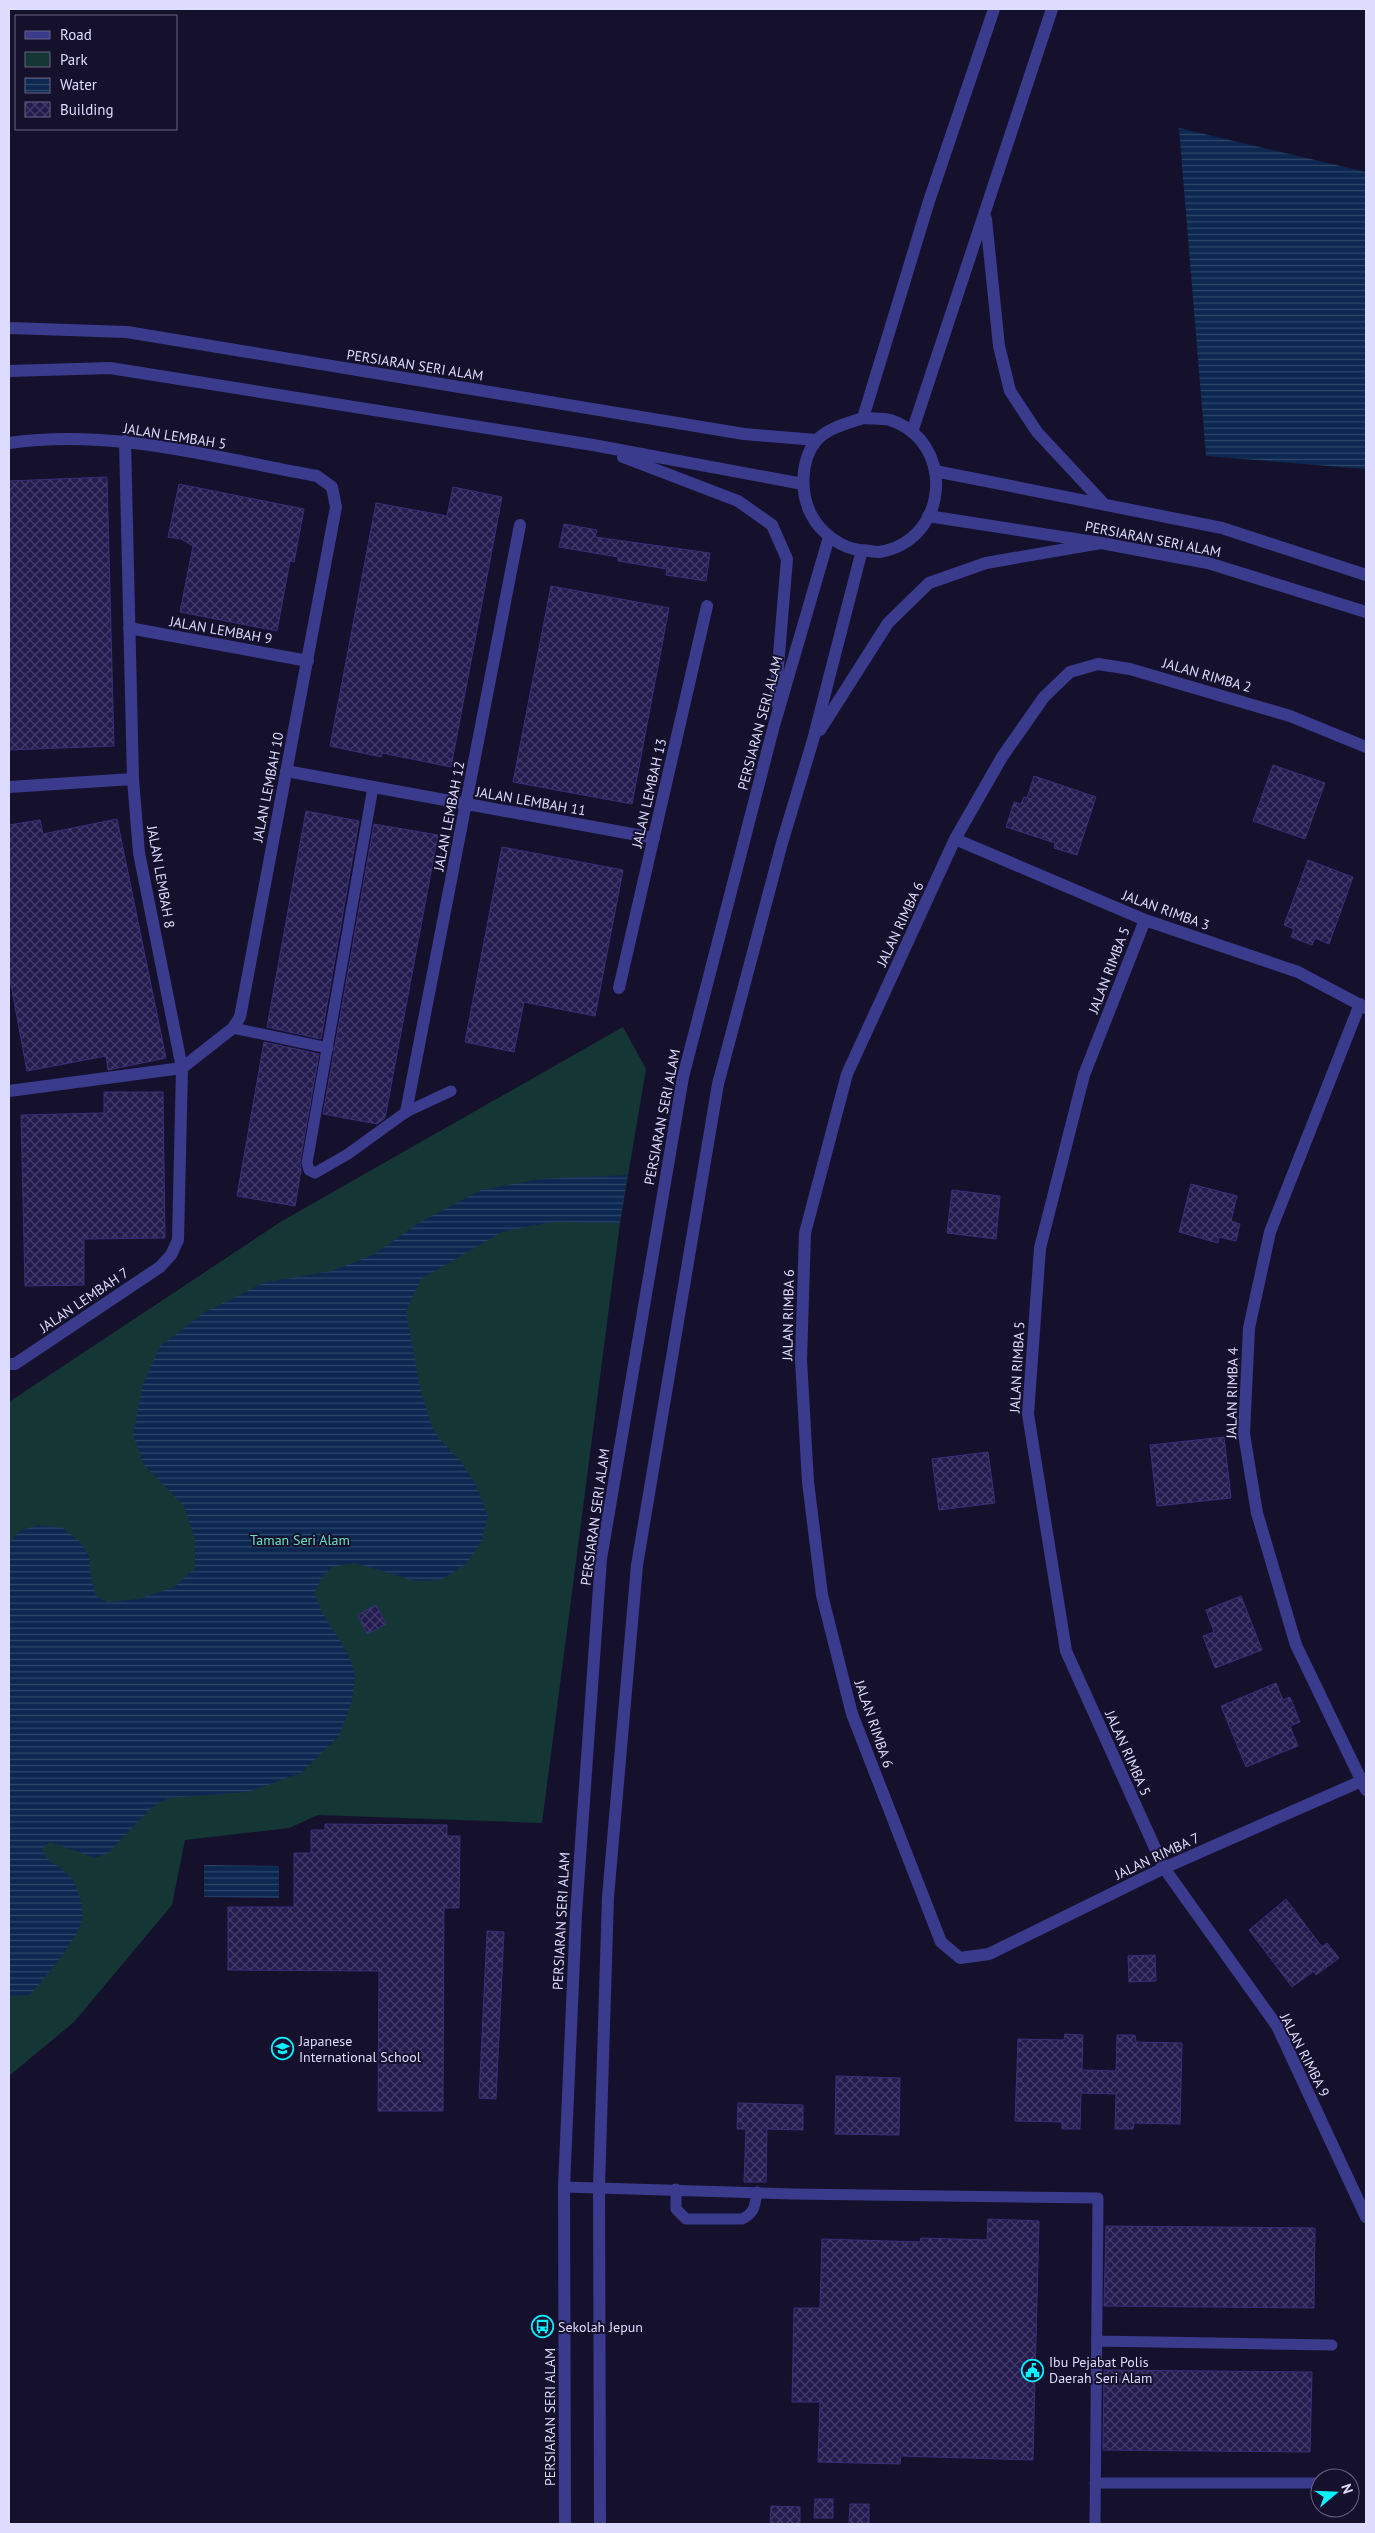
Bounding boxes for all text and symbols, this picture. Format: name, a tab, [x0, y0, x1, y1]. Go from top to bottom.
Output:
legend	[15, 15, 178, 130]
text: Road	[60, 25, 92, 44]
text: Park	[60, 50, 88, 69]
text: Water	[60, 75, 97, 94]
text: Building	[60, 100, 114, 119]
street label: PERSIARAN SERI ALAM	[345, 345, 485, 385]
street label: JALAN LEMBAH 5	[121, 419, 228, 453]
street label: PERSIARAN SERI ALAM	[1084, 517, 1222, 561]
street label: JALAN LEMBAH 9	[167, 612, 274, 648]
street label: JALAN RIMBA 2	[1160, 653, 1253, 696]
street label: PERSIARAN SERI ALAM	[733, 654, 787, 792]
street label: JALAN LEMBAH 10	[248, 730, 288, 844]
street label: JALAN LEMBAH 13	[627, 737, 670, 850]
street label: JALAN LEMBAH 12	[429, 760, 468, 873]
street label: JALAN LEMBAH 11	[474, 782, 587, 820]
street label: JALAN LEMBAH 8	[143, 823, 179, 930]
street label: JALAN RIMBA 6	[872, 879, 928, 970]
street label: JALAN RIMBA 3	[1119, 886, 1212, 934]
street label: JALAN RIMBA 5	[1084, 924, 1134, 1017]
street label: PERSIARAN SERI ALAM	[640, 1048, 684, 1186]
street label: JALAN LEMBAH 7	[35, 1263, 132, 1337]
street label: JALAN RIMBA 6	[778, 1269, 798, 1362]
street label: JALAN RIMBA 5	[1006, 1321, 1028, 1414]
street label: JALAN RIMBA 4	[1222, 1347, 1242, 1440]
street label: PERSIARAN SERI ALAM	[576, 1447, 614, 1587]
park label: Taman Seri Alam	[250, 1531, 350, 1549]
street label: JALAN RIMBA 6	[850, 1677, 897, 1770]
street label: JALAN RIMBA 5	[1101, 1707, 1155, 1798]
street label: JALAN RIMBA 7	[1111, 1828, 1202, 1884]
street label: PERSIARAN SERI ALAM	[548, 1852, 574, 1990]
street label: JALAN RIMBA 9	[1276, 2009, 1334, 2100]
place label: Japanese International School	[298, 2032, 421, 2066]
school or university icon: Japanese International School	[271, 2037, 295, 2061]
bus stop icon: Sekolah Jepun	[530, 2315, 554, 2339]
place label: Sekolah Jepun	[558, 2318, 643, 2336]
street label: PERSIARAN SERI ALAM	[541, 2348, 559, 2486]
place label: Ibu Pejabat Polis Daerah Seri Alam	[1049, 2353, 1152, 2387]
public building icon: Ibu Pejabat Polis Daerah Seri Alam	[1021, 2358, 1045, 2382]
north arrow	[1310, 2468, 1360, 2518]
text: N	[1337, 2481, 1357, 2496]

